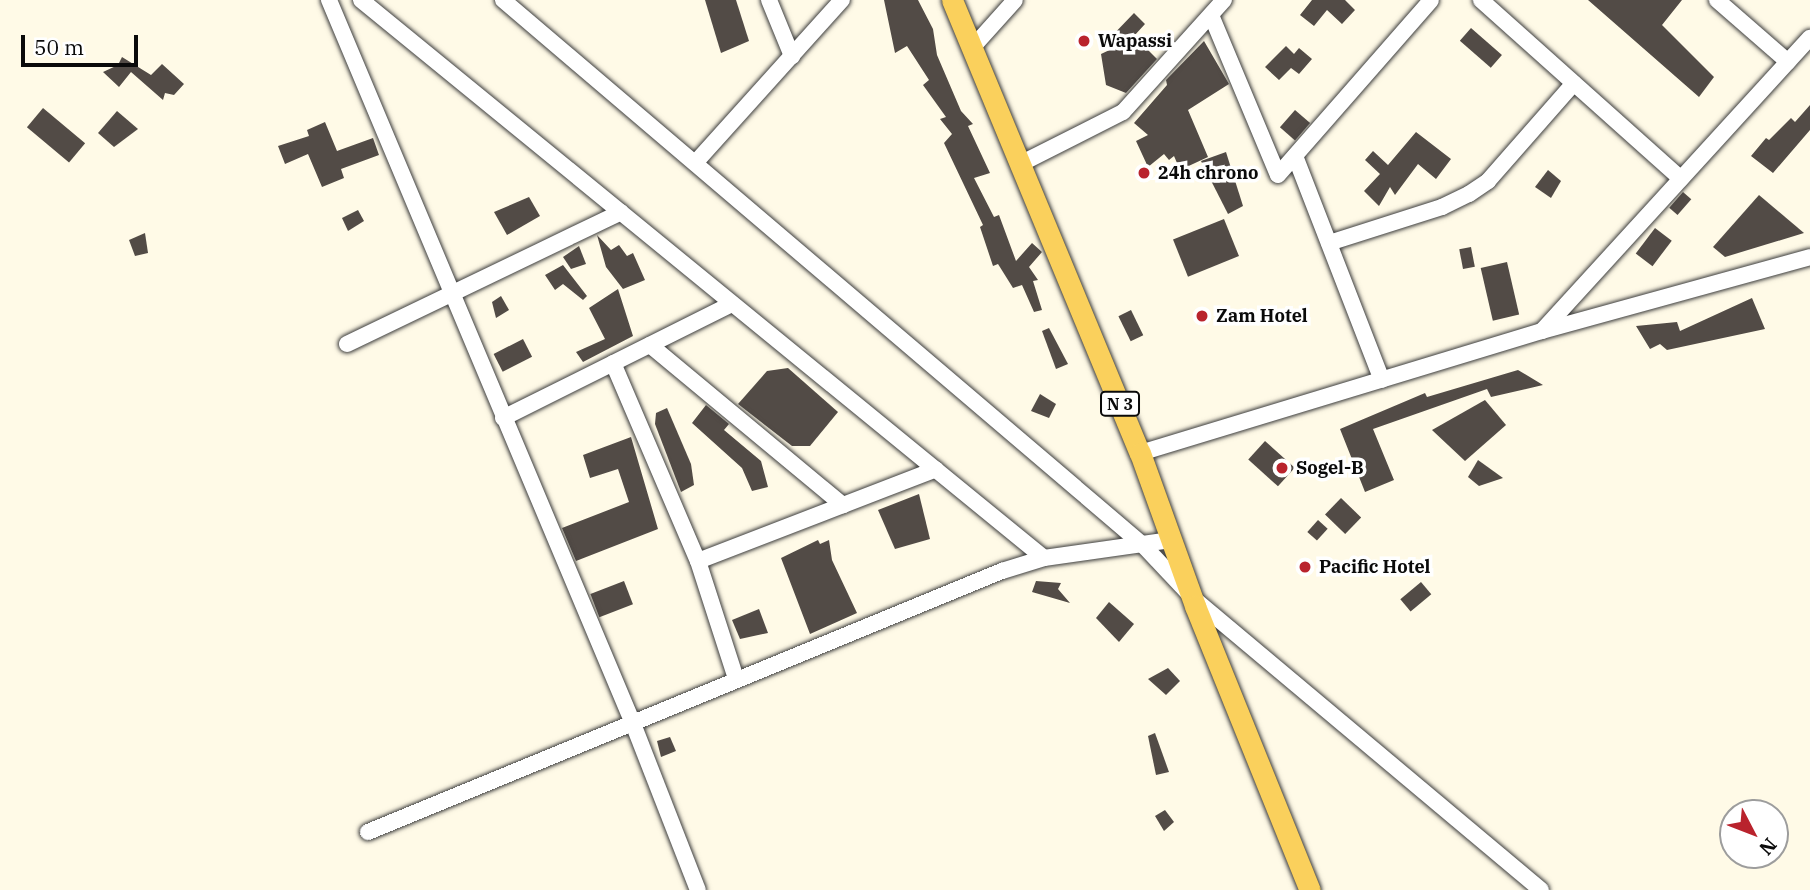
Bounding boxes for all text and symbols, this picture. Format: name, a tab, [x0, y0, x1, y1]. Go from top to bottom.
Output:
scale bar	[24, 21, 142, 65]
place label: Wapassi	[1098, 30, 1172, 52]
text: 50 m	[34, 33, 84, 61]
marker: Wapassi	[1076, 33, 1092, 49]
place label: 24h chrono	[1158, 162, 1259, 184]
marker: 24h chrono	[1136, 165, 1152, 181]
place label: Zam Hotel	[1216, 305, 1308, 327]
marker: Zam Hotel	[1194, 308, 1210, 324]
road number: N 3	[1099, 392, 1141, 416]
place label: Sogel-B	[1296, 457, 1364, 479]
marker: Sogel-B	[1274, 460, 1290, 476]
place label: Pacific Hotel	[1319, 556, 1430, 578]
marker: Pacific Hotel	[1297, 559, 1313, 575]
north arrow	[1719, 799, 1789, 869]
text: N	[1754, 833, 1782, 860]

